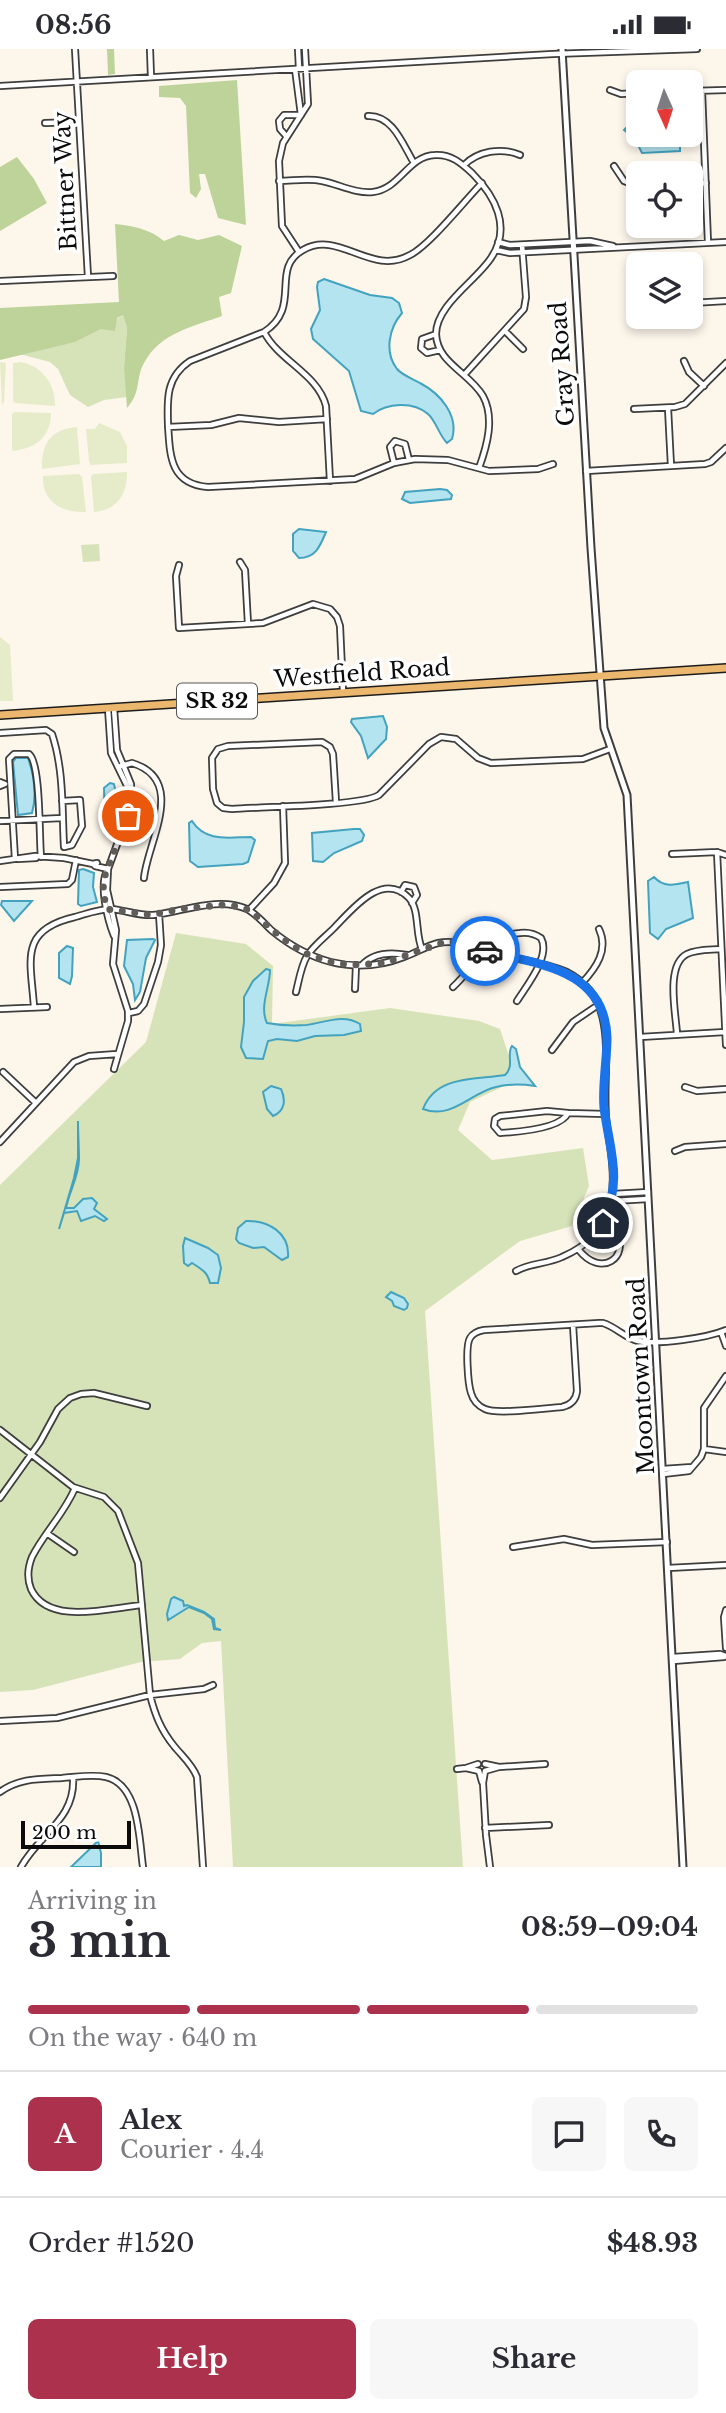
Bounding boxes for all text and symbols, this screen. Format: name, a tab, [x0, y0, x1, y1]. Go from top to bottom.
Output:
text: 08:56	[35, 9, 112, 41]
north arrow	[626, 70, 704, 147]
map controls	[626, 70, 703, 329]
street label: Bittner Way	[47, 110, 83, 252]
button: locate	[626, 161, 703, 238]
button: layers	[626, 252, 703, 329]
street label: Gray Road	[544, 301, 580, 427]
street label: Westfield Road	[272, 653, 451, 693]
road number: SR 32	[177, 683, 257, 719]
pin	[98, 786, 158, 846]
icon: bag	[109, 797, 147, 835]
courier	[450, 916, 520, 986]
icon: car	[466, 932, 504, 970]
pin	[573, 1193, 633, 1253]
icon: home	[584, 1204, 622, 1242]
street label: Moontown Road	[622, 1277, 660, 1475]
scale bar	[21, 1818, 131, 1850]
text: 200 m	[32, 1821, 97, 1844]
text: Arriving in	[28, 1887, 157, 1915]
text: 08:59–09:04	[521, 1911, 698, 1943]
text: 3 min	[28, 1912, 170, 1969]
text: On the way · 640 m	[28, 2024, 257, 2052]
button: chat	[532, 2097, 606, 2171]
button: phone	[624, 2097, 698, 2171]
text: Alex	[120, 2104, 182, 2136]
text: A	[54, 2118, 76, 2150]
text: Courier · 4.4	[120, 2136, 264, 2164]
text: Order #1520	[28, 2227, 195, 2259]
text: $48.93	[607, 2227, 698, 2259]
button: Help	[28, 2319, 356, 2399]
button: Share	[370, 2319, 698, 2399]

